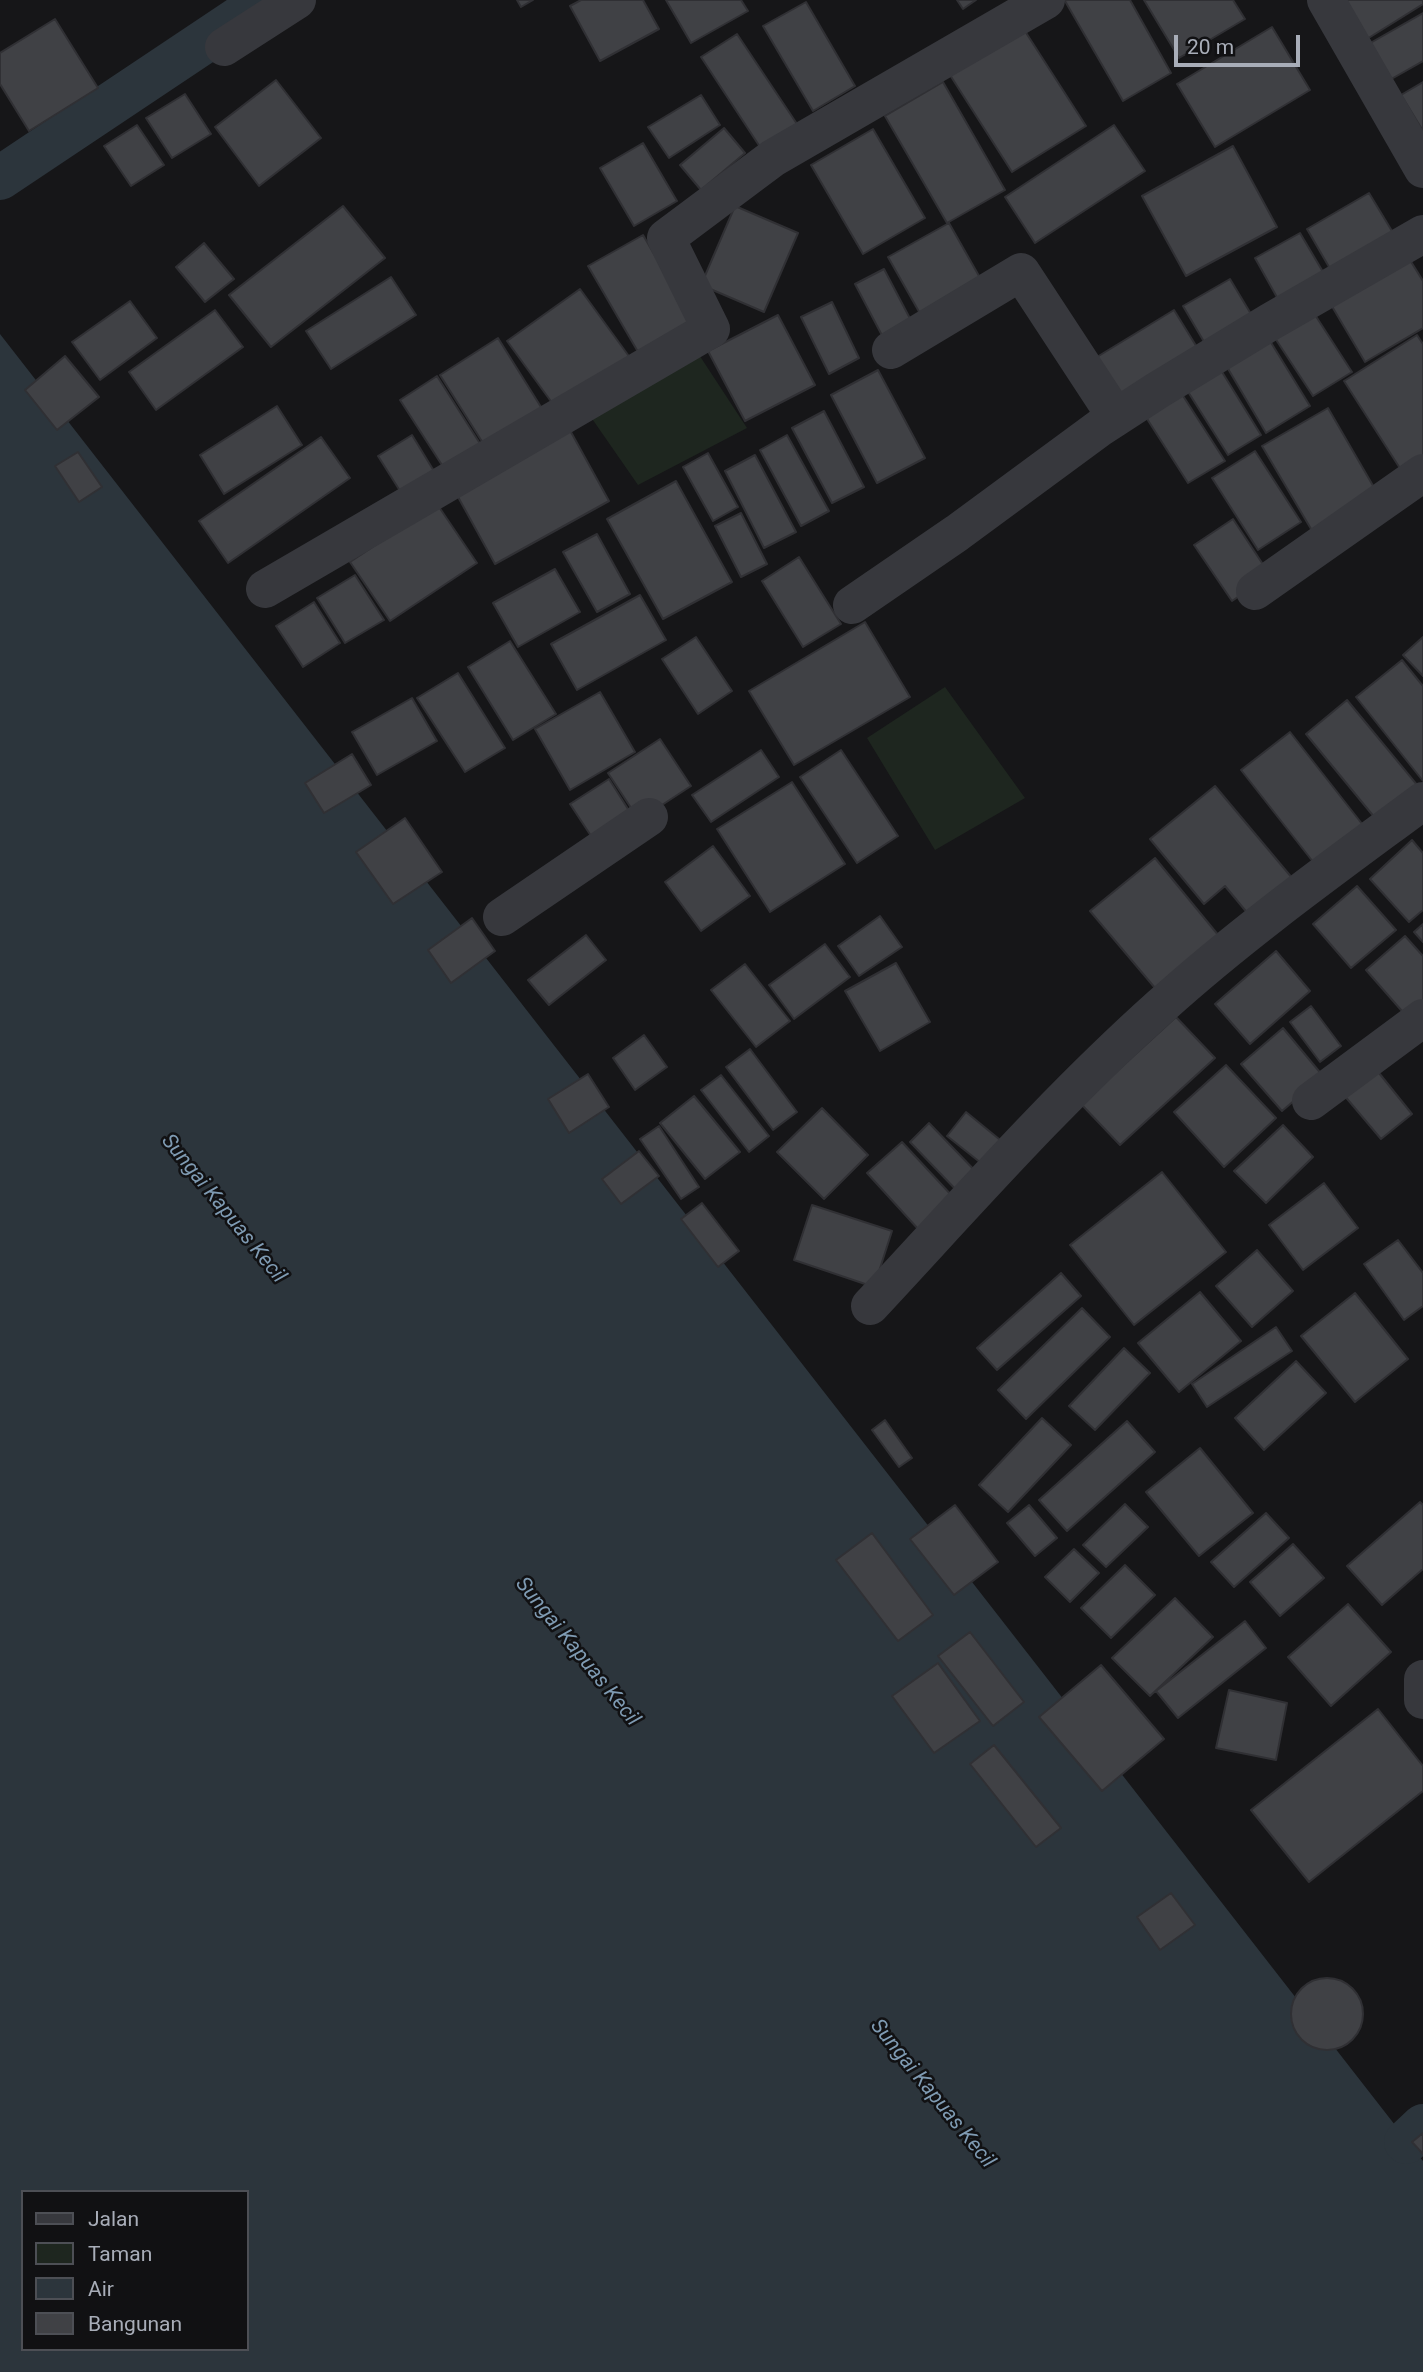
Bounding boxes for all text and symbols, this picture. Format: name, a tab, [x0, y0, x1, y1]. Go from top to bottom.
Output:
scale bar	[1178, 21, 1304, 65]
text: 20 m	[1187, 35, 1234, 59]
water label: Sungai Kapuas Kecil	[155, 1129, 291, 1289]
water label: Sungai Kapuas Kecil	[509, 1572, 645, 1732]
water label: Sungai Kapuas Kecil	[864, 2014, 1000, 2174]
legend	[21, 2190, 248, 2351]
text: Jalan	[88, 2207, 139, 2231]
text: Taman	[88, 2242, 152, 2266]
text: Air	[88, 2277, 114, 2301]
text: Bangunan	[88, 2312, 182, 2336]

